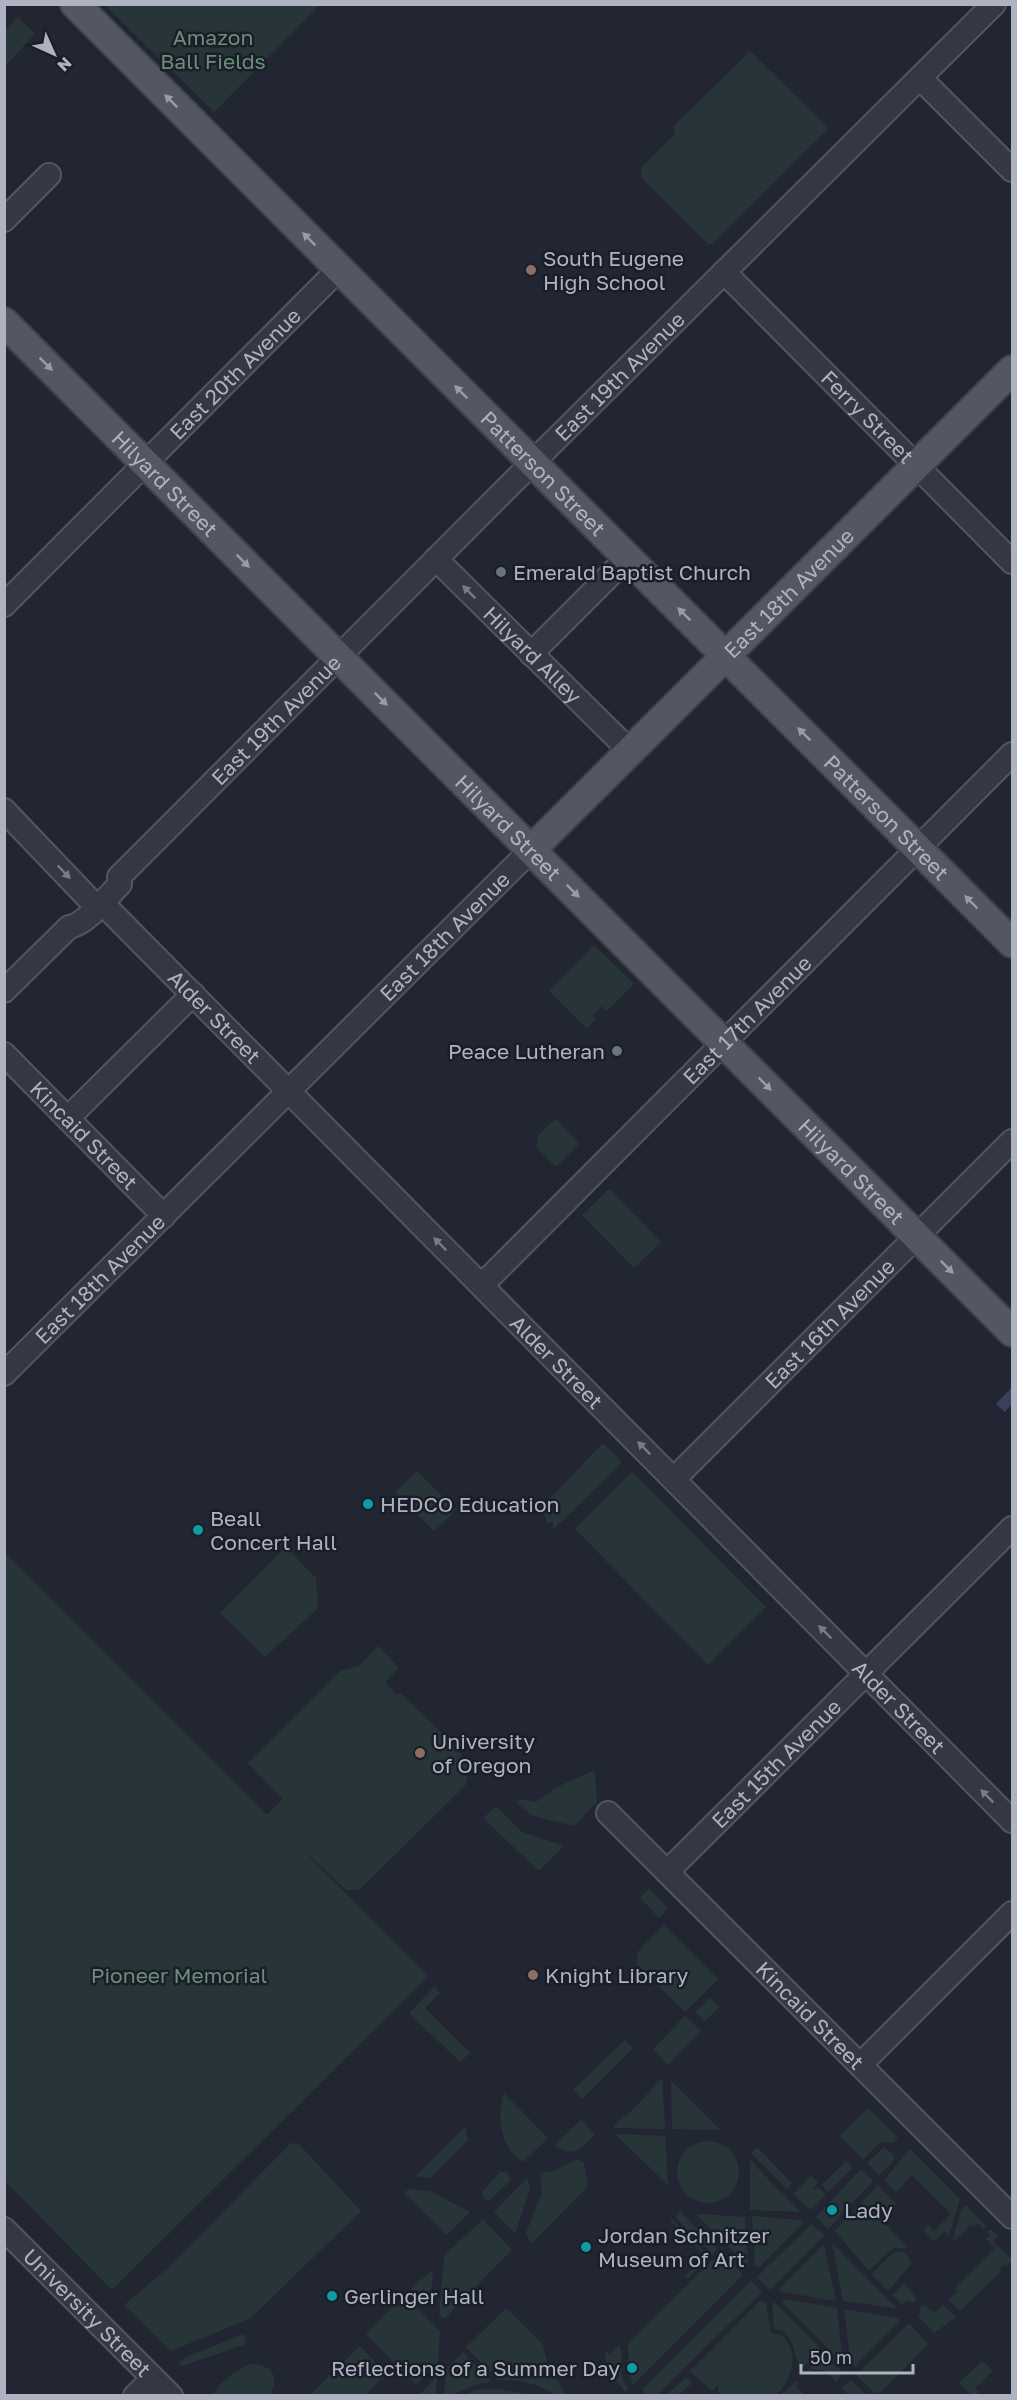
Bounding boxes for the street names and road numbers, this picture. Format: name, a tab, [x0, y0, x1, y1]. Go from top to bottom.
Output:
street label: East 20th Avenue	[164, 302, 306, 445]
street label: East 19th Avenue	[549, 306, 690, 446]
street label: Ferry Street	[816, 365, 920, 469]
street label: Patterson Street	[475, 405, 611, 541]
street label: Hilyard Street	[107, 425, 223, 542]
street label: East 18th Avenue	[718, 523, 859, 663]
street label: Hilyard Alley	[478, 601, 587, 709]
street label: East 19th Avenue	[206, 649, 346, 790]
street label: Patterson Street	[819, 749, 955, 885]
street label: Hilyard Street	[450, 769, 567, 886]
street label: East 18th Avenue	[374, 866, 515, 1006]
street label: East 17th Avenue	[677, 950, 817, 1089]
street label: Alder Street	[163, 965, 266, 1069]
street label: Kincaid Street	[25, 1075, 143, 1195]
street label: Hilyard Street	[793, 1113, 910, 1230]
street label: East 18th Avenue	[29, 1209, 170, 1349]
street label: East 16th Avenue	[759, 1253, 900, 1394]
street label: Alder Street	[505, 1310, 609, 1414]
street label: Alder Street	[847, 1655, 951, 1759]
street label: East 15th Avenue	[706, 1693, 846, 1833]
street label: Kincaid Street	[751, 1956, 870, 2075]
street label: University Street	[18, 2243, 157, 2382]

